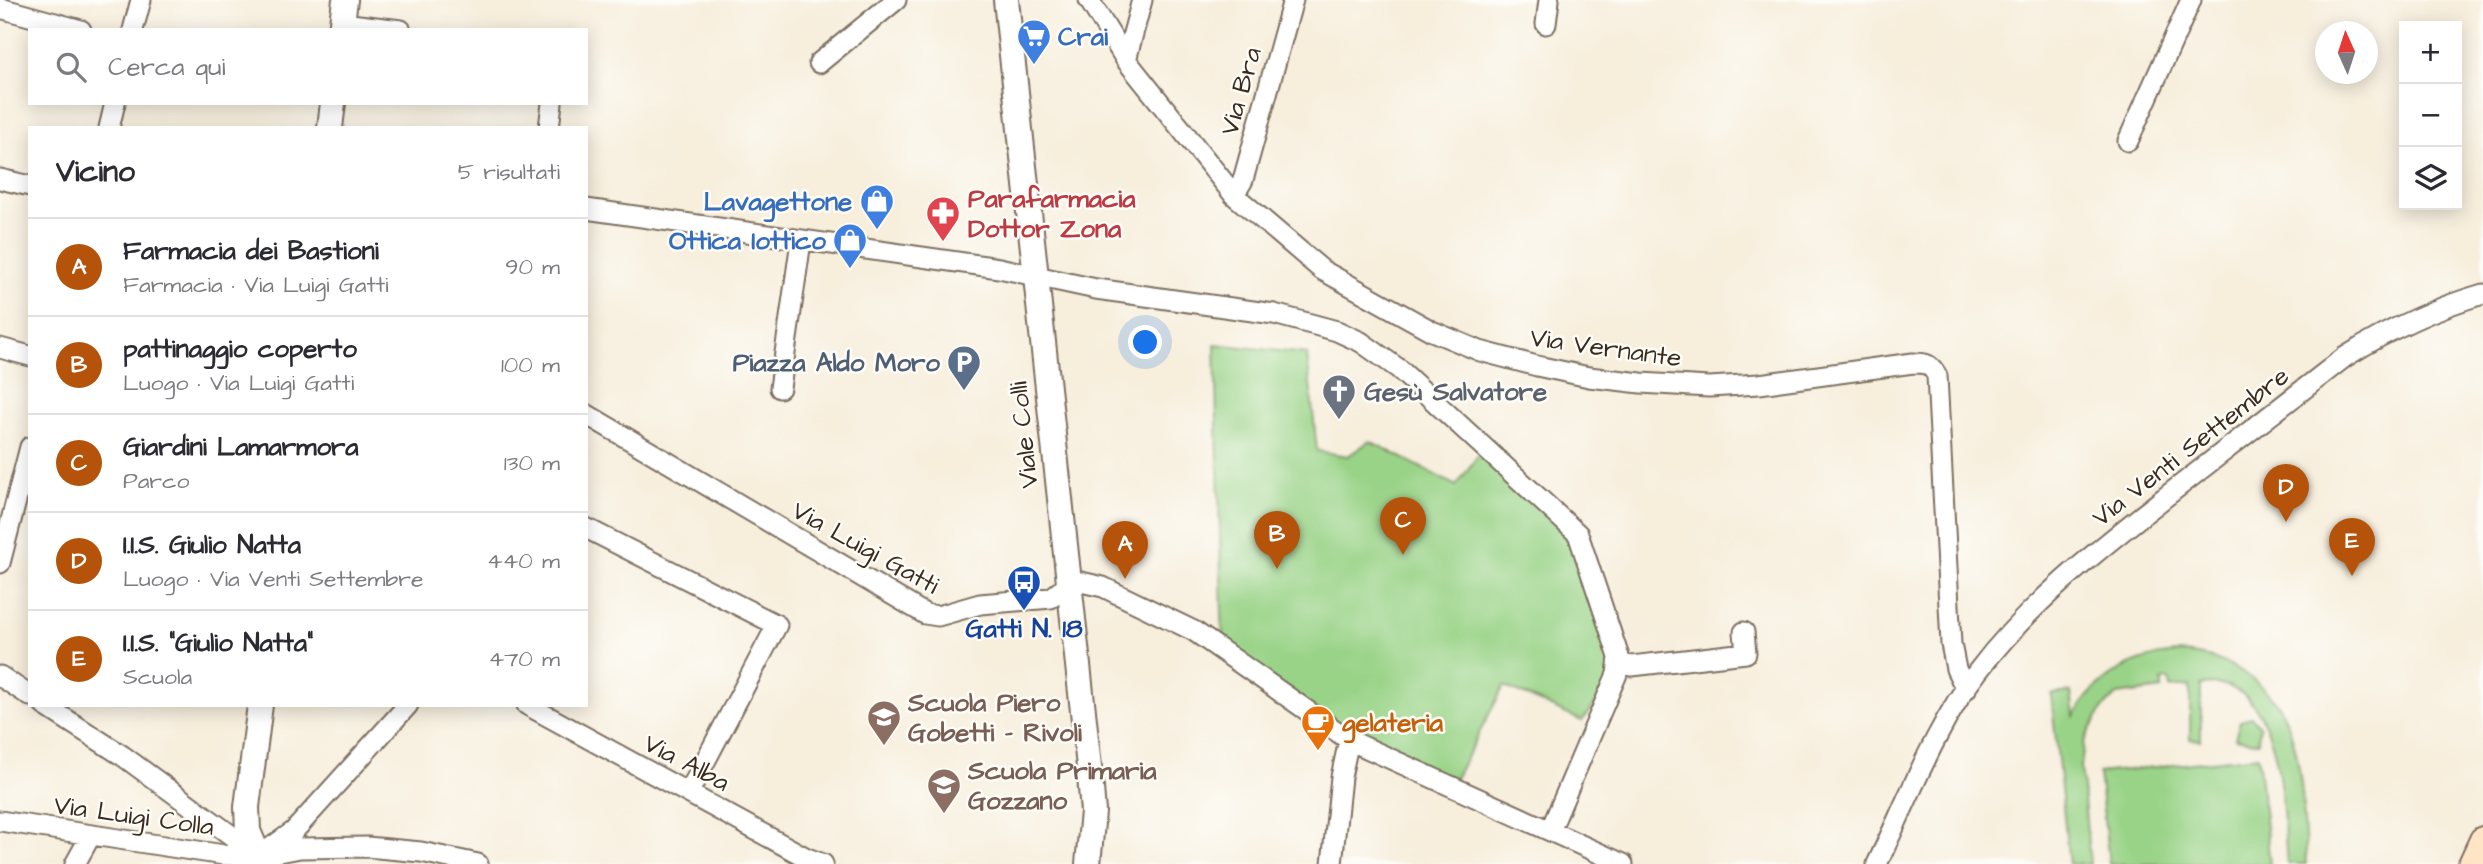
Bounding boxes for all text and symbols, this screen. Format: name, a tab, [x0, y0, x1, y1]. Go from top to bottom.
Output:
supermarket icon: Crai	[1015, 17, 1053, 66]
place label: Crai	[1058, 19, 1108, 55]
north arrow	[2315, 21, 2378, 84]
map controls	[2399, 21, 2462, 210]
button: +	[2399, 21, 2462, 84]
search box	[28, 28, 588, 105]
street label: Via Bra	[1211, 43, 1271, 139]
icon: search	[52, 48, 90, 86]
text: Cerca qui	[108, 49, 225, 85]
button: −	[2399, 84, 2462, 147]
button: layers	[2399, 147, 2462, 210]
text: Vicino	[56, 151, 135, 193]
text: 5 risultati	[458, 156, 560, 188]
place label: Parafarmacia Dottor Zona	[968, 181, 1136, 247]
shop icon: Lavagettone	[858, 182, 896, 231]
place label: Lavagettone	[704, 184, 852, 223]
pharmacy icon: Parafarmacia Dottor Zona	[924, 194, 962, 243]
shop icon: Ottica Iottico	[831, 221, 869, 270]
place label: Ottica Iottico	[669, 223, 826, 259]
text: Farmacia dei Bastioni	[123, 233, 379, 269]
text: A	[72, 251, 86, 283]
text: 90 m	[505, 251, 560, 283]
text: Farmacia · Via Luigi Gatti	[123, 269, 388, 301]
street label: Via Vernante	[1528, 320, 1684, 376]
your location	[1128, 325, 1162, 359]
text: pattinaggio coperto	[123, 331, 357, 367]
parking icon: Piazza Aldo Moro	[945, 343, 983, 392]
place label: Piazza Aldo Moro	[733, 345, 940, 381]
text: B	[71, 349, 87, 381]
text: 100 m	[501, 349, 560, 381]
street label: Via Venti Settembre	[2084, 358, 2297, 535]
text: Luogo · Via Luigi Gatti	[123, 367, 354, 399]
church icon: Gesù Salvatore	[1320, 372, 1358, 421]
place label: Gesù Salvatore	[1364, 374, 1547, 410]
street label: Viale Colli	[1000, 380, 1047, 490]
text: Giardini Lamarmora	[123, 429, 359, 465]
text: C	[71, 447, 87, 479]
text: 130 m	[504, 447, 560, 479]
pin: D	[2263, 464, 2309, 522]
text: Parco	[123, 465, 190, 497]
street label: Via Luigi Gatti	[785, 493, 946, 605]
pin: C	[1380, 497, 1426, 555]
pin: B	[1254, 511, 1300, 569]
pin: E	[2329, 518, 2375, 576]
pin: A	[1102, 521, 1148, 579]
text: I.I.S. Giulio Natta	[123, 527, 301, 563]
text: D	[72, 545, 86, 577]
text: 440 m	[487, 545, 560, 577]
text: Luogo · Via Venti Settembre	[123, 563, 423, 595]
bus stop icon: Gatti N. 18	[1005, 563, 1043, 612]
place label: Gatti N. 18	[965, 611, 1083, 647]
text: I.I.S. "Giulio Natta"	[123, 625, 313, 661]
text: E	[72, 643, 86, 675]
text: 470 m	[489, 643, 560, 675]
text: Scuola	[123, 661, 192, 693]
place label: Scuola Piero Gobetti - Rivoli	[907, 685, 1082, 751]
school or university icon: Scuola Piero Gobetti - Rivoli	[865, 698, 903, 747]
cafe icon: gelateria	[1299, 703, 1337, 752]
place label: gelateria	[1342, 705, 1444, 744]
street label: Via Alba	[637, 725, 736, 800]
place label: Scuola Primaria Gozzano	[967, 753, 1157, 819]
school or university icon: Scuola Primaria Gozzano	[925, 766, 963, 815]
street label: Via Luigi Colla	[51, 787, 216, 847]

